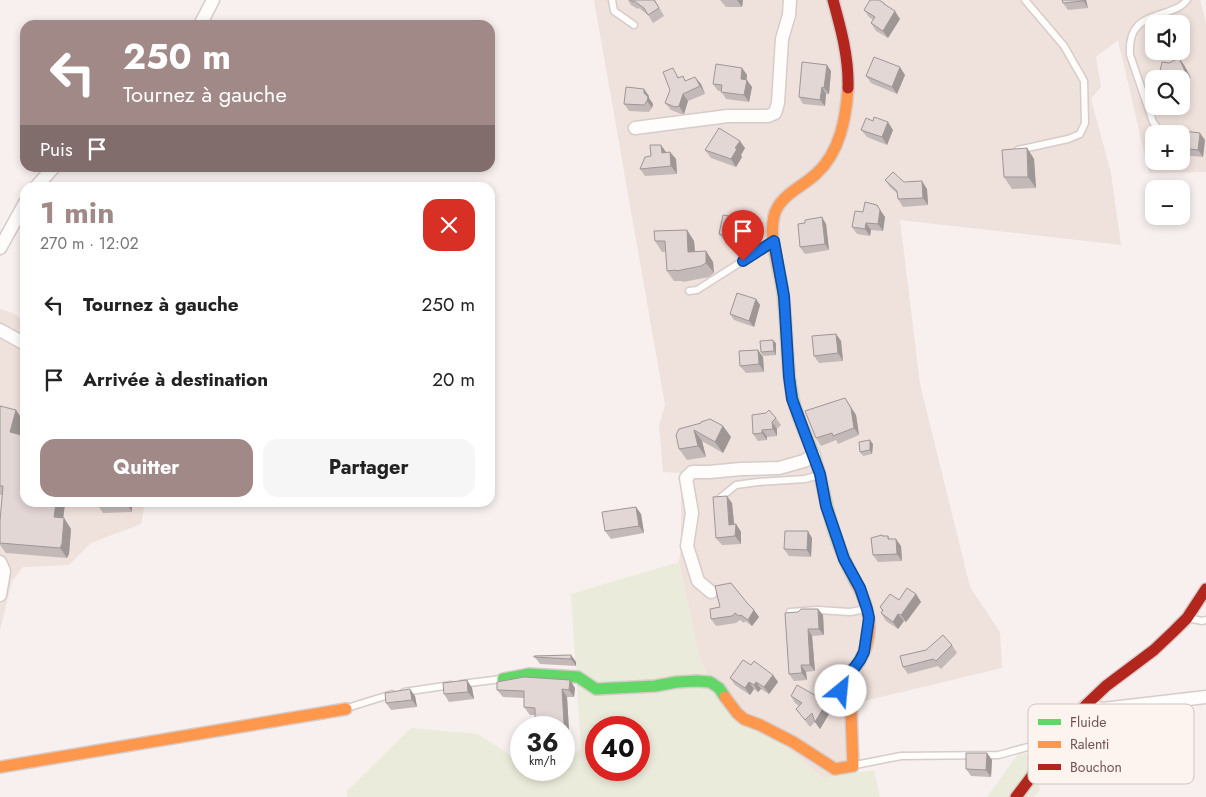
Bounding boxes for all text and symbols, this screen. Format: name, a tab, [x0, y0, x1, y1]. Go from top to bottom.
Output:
map controls	[1145, 15, 1190, 225]
button: sound	[1145, 15, 1190, 60]
text: 250 m	[123, 32, 231, 82]
icon: left	[40, 40, 105, 105]
button: search	[1145, 70, 1190, 115]
text: Tournez à gauche	[123, 78, 287, 110]
button: +	[1145, 125, 1190, 170]
icon: arrive	[83, 135, 111, 163]
text: Puis	[40, 136, 73, 163]
button: −	[1145, 180, 1190, 225]
text: 1 min	[40, 191, 114, 234]
button: close	[423, 199, 475, 251]
pin	[722, 210, 764, 261]
icon: arrive	[729, 217, 757, 245]
text: 270 m · 12:02	[40, 232, 139, 255]
icon: left	[40, 291, 68, 319]
text: Tournez à gauche	[83, 291, 239, 318]
text: 250 m	[422, 291, 475, 318]
icon: arrive	[40, 366, 68, 394]
text: Arrivée à destination	[83, 366, 268, 393]
text: 20 m	[432, 366, 475, 393]
button: Quitter	[40, 439, 253, 497]
button: Partager	[263, 439, 475, 497]
position arrow	[814, 664, 866, 716]
legend	[1028, 704, 1194, 784]
text: Fluide	[1070, 712, 1106, 732]
speed limit sign: 40	[585, 716, 650, 781]
text: 36	[526, 724, 559, 760]
text: Ralenti	[1070, 734, 1109, 754]
text: km/h	[529, 752, 556, 770]
text: Bouchon	[1070, 757, 1122, 777]

